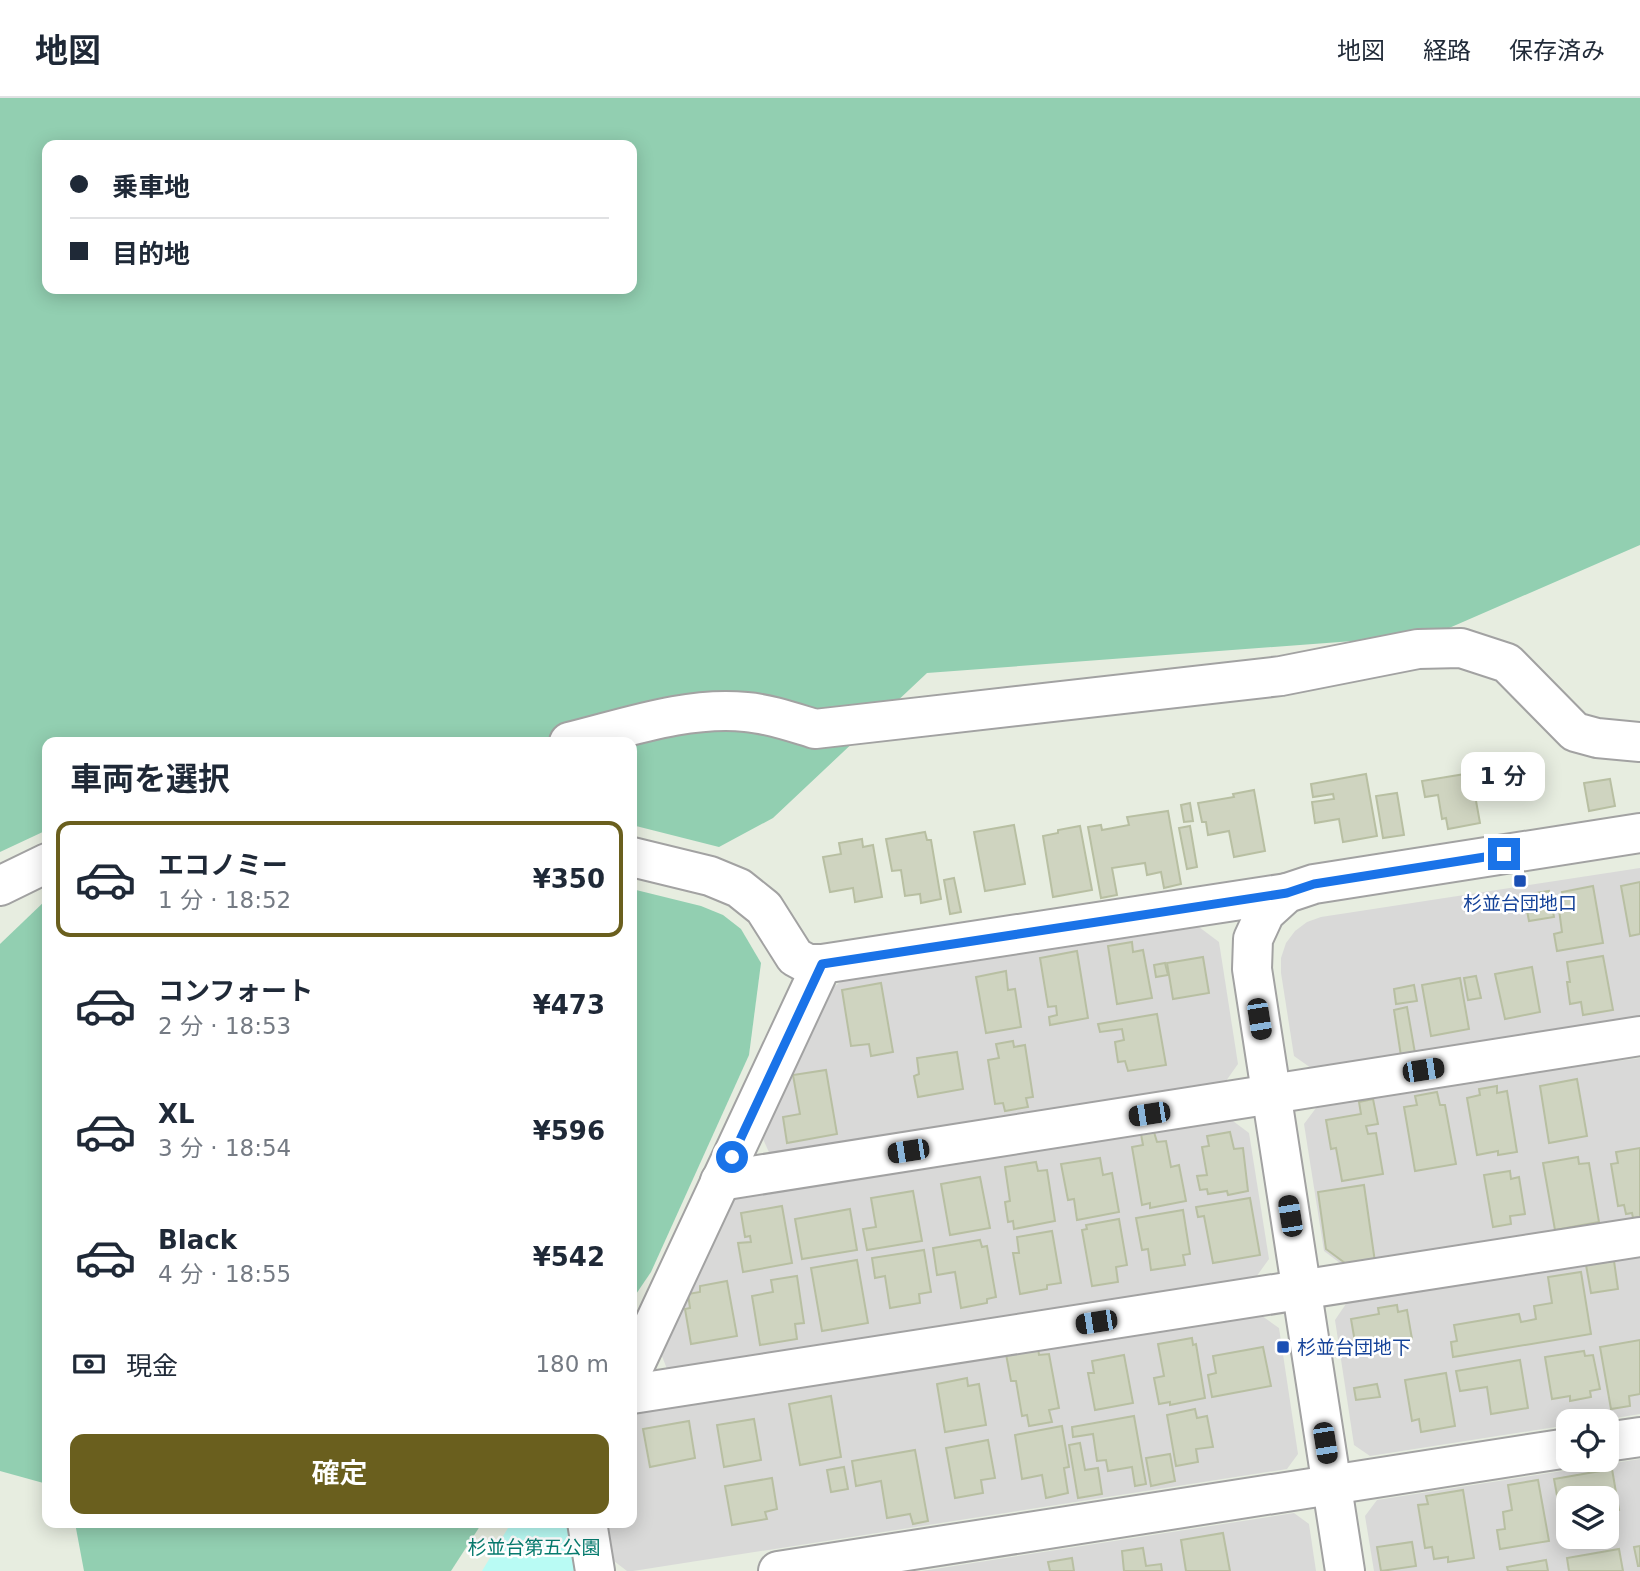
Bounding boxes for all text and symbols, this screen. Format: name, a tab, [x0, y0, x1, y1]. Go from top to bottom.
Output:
text: 地図	[35, 31, 101, 70]
text: 地図	[1337, 37, 1385, 65]
text: 経路	[1423, 37, 1471, 65]
text: 保存済み	[1509, 37, 1605, 65]
text: 乗車地	[112, 172, 190, 202]
text: 目的地	[112, 239, 190, 269]
callout: 1 分	[1462, 752, 1546, 802]
text: 車両を選択	[70, 760, 230, 798]
text: 1 分	[1479, 763, 1527, 789]
route end	[1488, 838, 1520, 870]
icon: car	[74, 848, 137, 911]
text: エコノミー	[158, 850, 288, 880]
text: ¥350	[533, 864, 605, 894]
marker: 杉並台団地口	[1512, 873, 1528, 889]
text: 1 分 · 18:52	[158, 887, 291, 913]
place label: 杉並台団地口	[1463, 892, 1577, 914]
icon: car	[74, 974, 137, 1037]
text: コンフォート	[158, 976, 313, 1006]
text: ¥473	[533, 990, 605, 1020]
car	[1246, 997, 1273, 1041]
text: 2 分 · 18:53	[158, 1013, 291, 1039]
car	[1401, 1056, 1446, 1084]
text: XL	[158, 1099, 195, 1129]
icon: car	[74, 1100, 137, 1163]
car	[1127, 1100, 1172, 1128]
text: ¥596	[533, 1116, 605, 1146]
text: 3 分 · 18:54	[158, 1135, 291, 1161]
car	[886, 1137, 931, 1165]
route start	[716, 1141, 748, 1173]
car	[1277, 1194, 1304, 1238]
text: Black	[158, 1225, 237, 1255]
icon: car	[74, 1226, 137, 1289]
text: ¥542	[533, 1242, 605, 1272]
text: 4 分 · 18:55	[158, 1261, 291, 1287]
car	[1074, 1308, 1119, 1336]
place label: 杉並台団地下	[1297, 1336, 1411, 1358]
marker: 杉並台団地下	[1275, 1339, 1291, 1355]
icon: cash	[70, 1345, 108, 1383]
text: 現金	[126, 1351, 178, 1381]
text: 180 m	[535, 1351, 609, 1377]
map controls	[1556, 1409, 1619, 1549]
button: locate	[1556, 1409, 1619, 1472]
car	[1312, 1421, 1339, 1465]
button: 確定	[70, 1434, 609, 1514]
button: layers	[1556, 1486, 1619, 1549]
park label: 杉並台第五公園	[467, 1536, 601, 1558]

